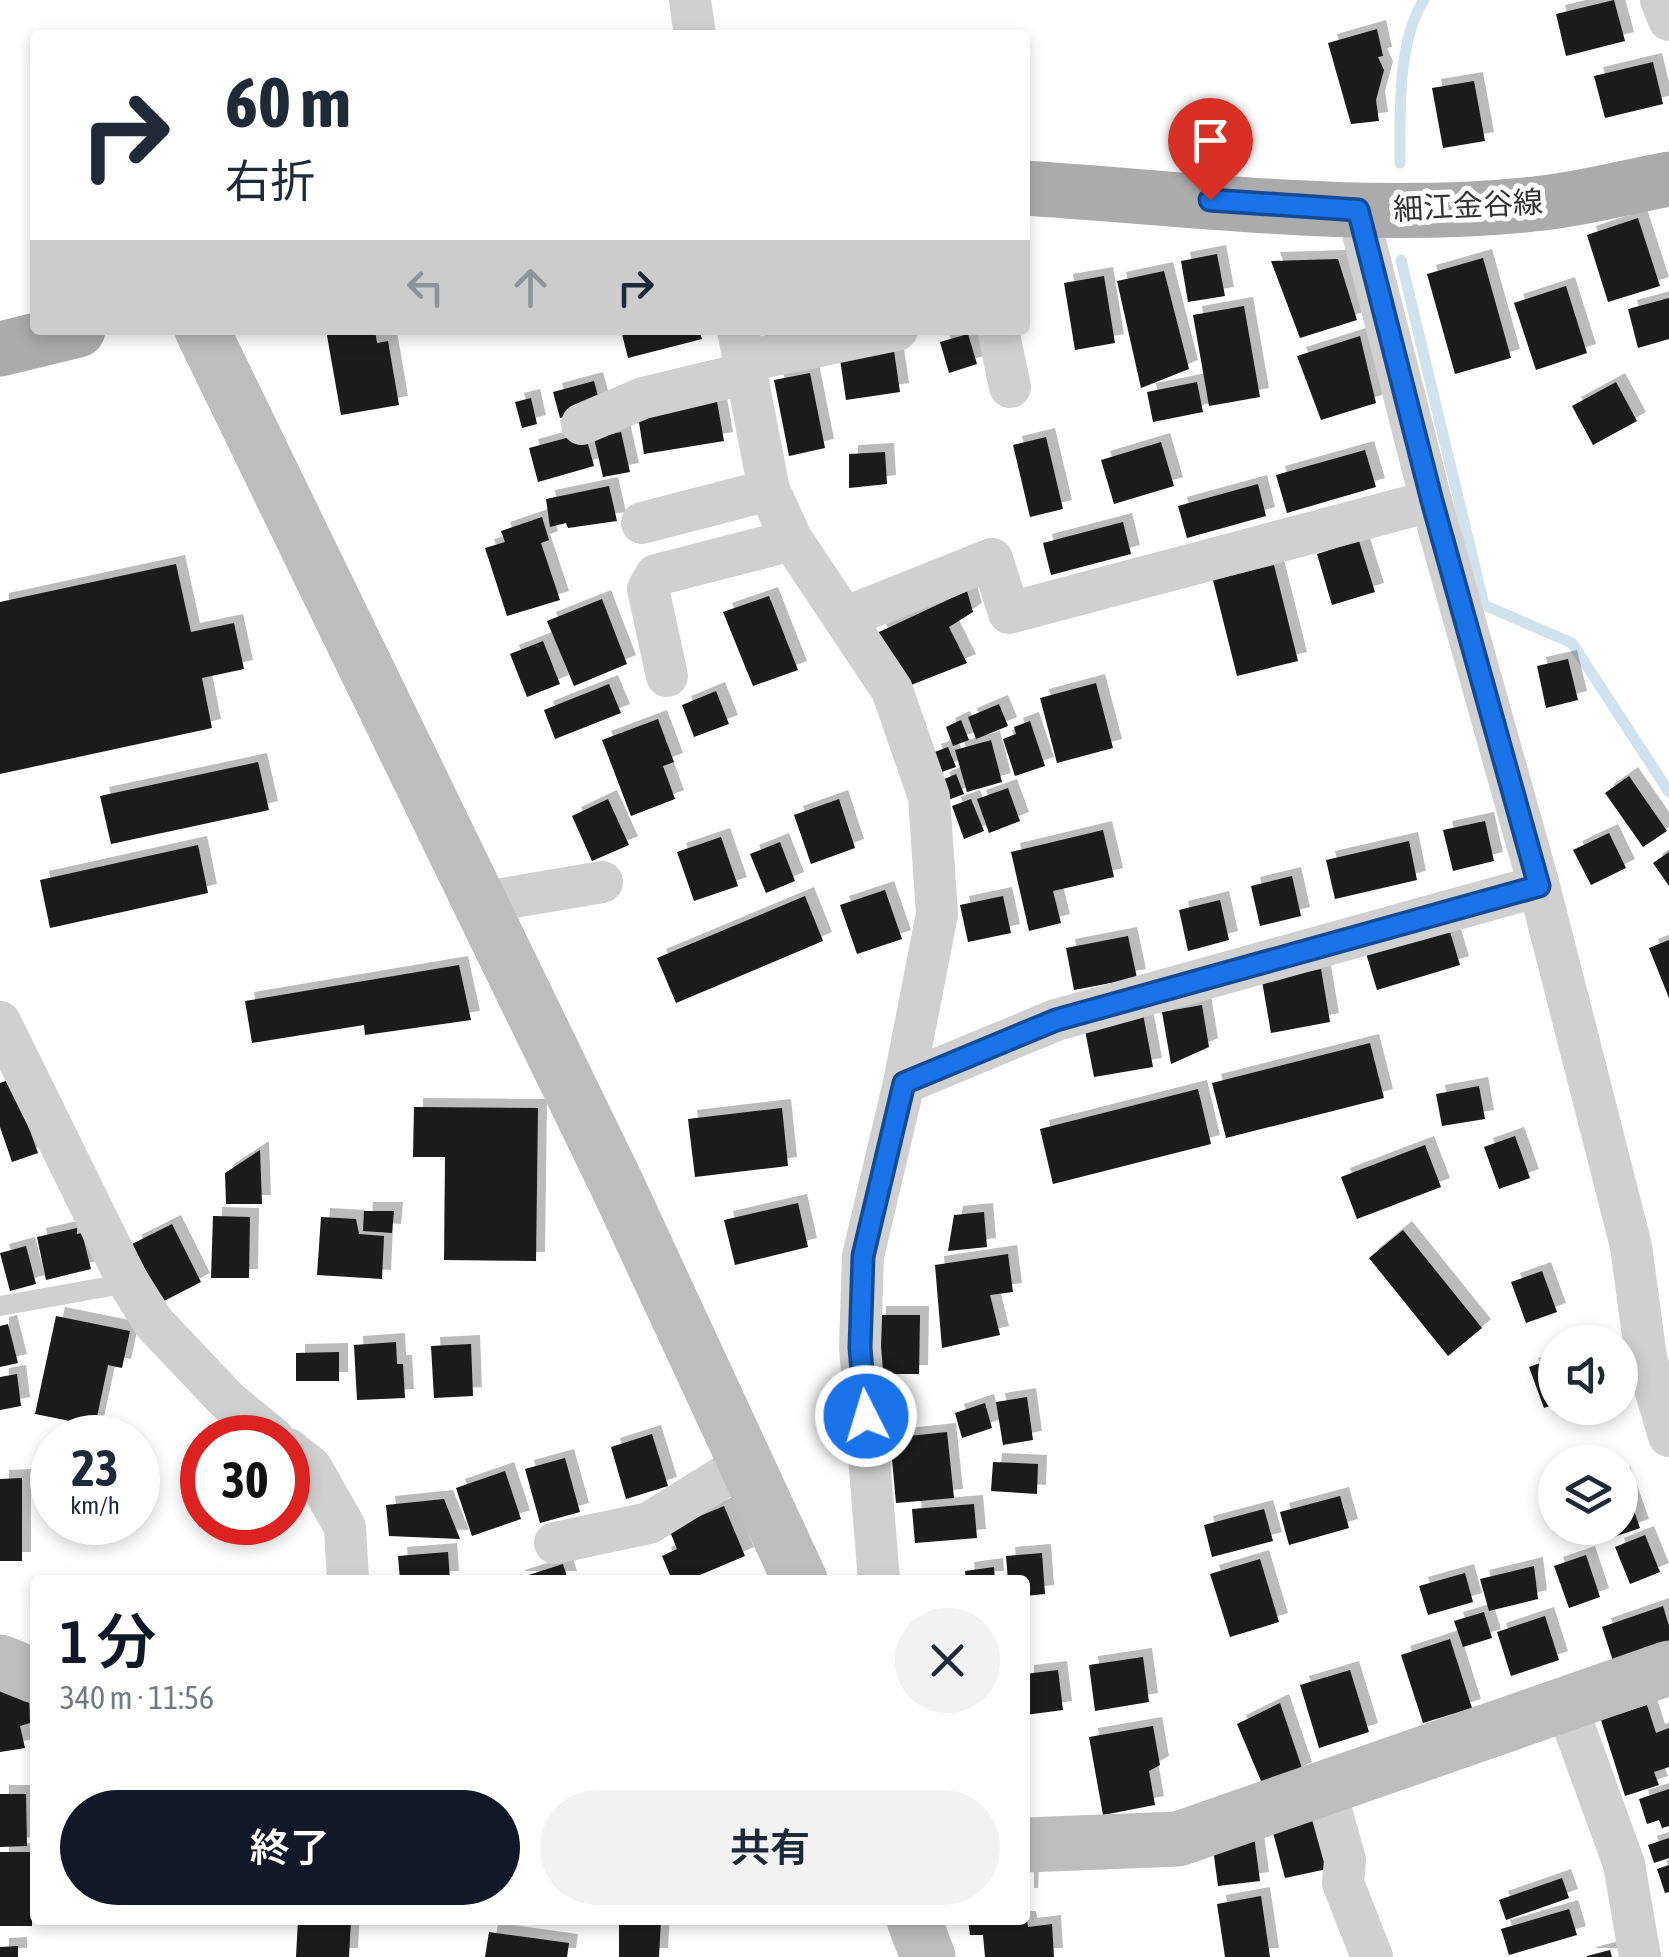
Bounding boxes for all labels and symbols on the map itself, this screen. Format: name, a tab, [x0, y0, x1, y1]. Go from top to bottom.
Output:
pin	[1168, 98, 1253, 201]
street label: 細江金谷線	[1392, 184, 1544, 226]
position arrow	[814, 1364, 918, 1468]
speed limit sign: 30	[180, 1415, 310, 1545]

